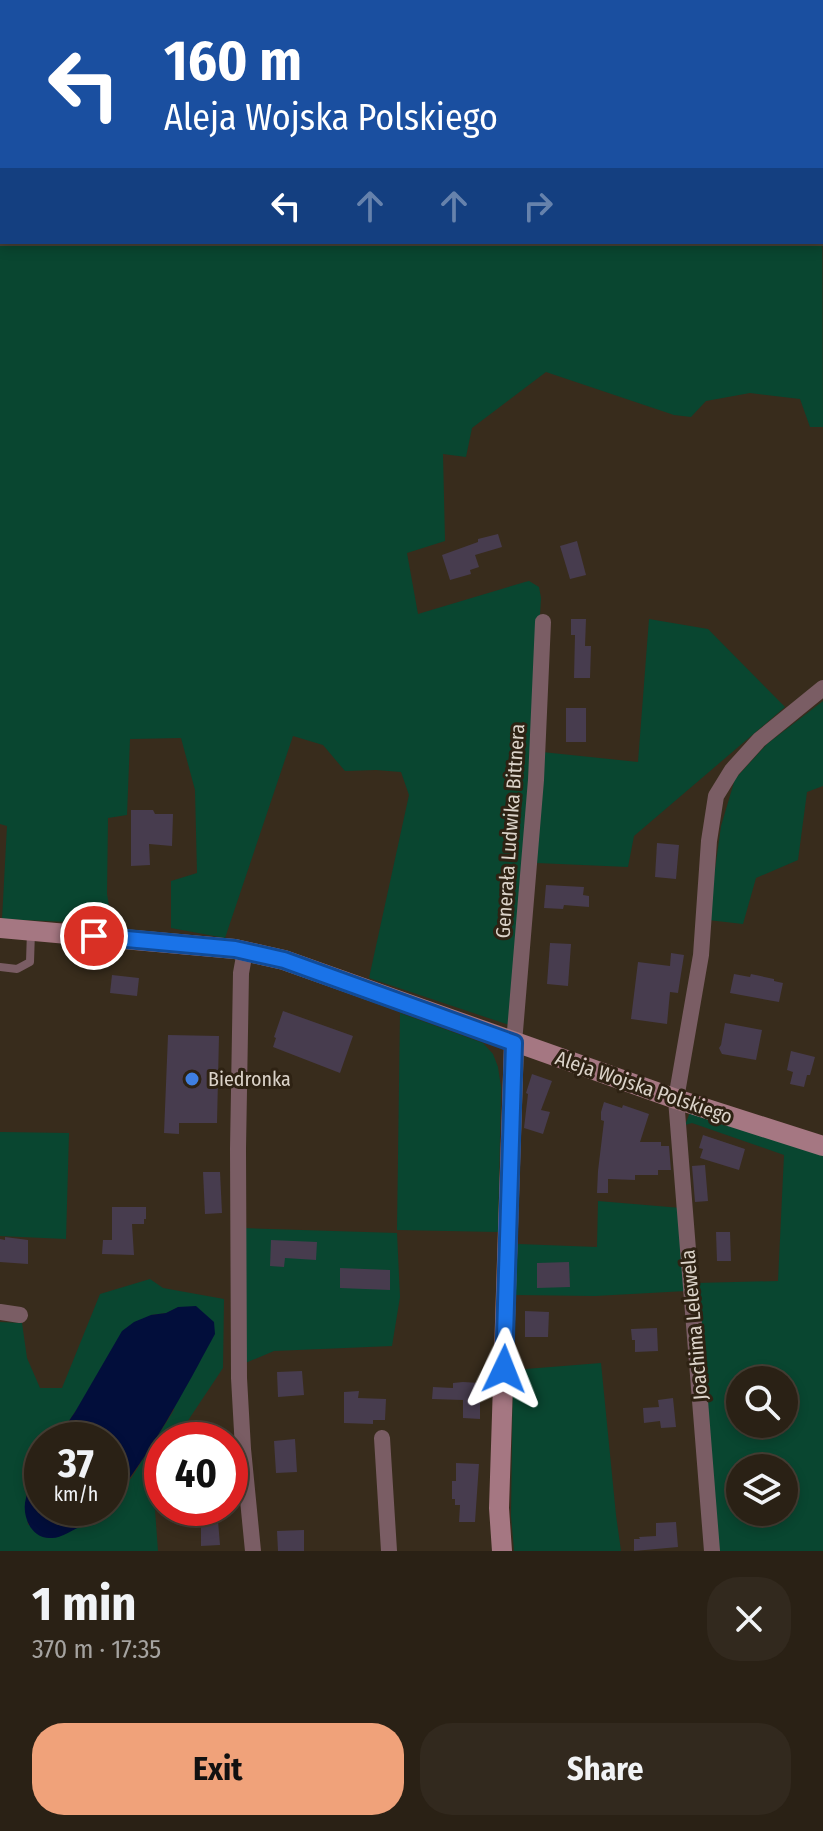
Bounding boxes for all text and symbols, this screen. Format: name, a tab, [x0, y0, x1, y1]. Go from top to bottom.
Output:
text: 160 m	[164, 28, 302, 95]
icon: left	[32, 32, 136, 136]
text: Aleja Wojska Polskiego	[164, 96, 498, 140]
icon: left	[264, 184, 308, 228]
icon: ahead	[348, 184, 392, 228]
icon: ahead	[432, 184, 476, 228]
icon: right	[516, 184, 560, 228]
street label: Generała Ludwika Bittnera	[491, 723, 529, 939]
pin	[60, 902, 128, 970]
icon: arrive	[72, 914, 116, 958]
street label: Aleja Wojska Polskiego	[552, 1045, 736, 1129]
place label: Biedronka	[208, 1067, 291, 1091]
marker: Biedronka	[183, 1070, 201, 1088]
street label: Joachima Lelewela	[675, 1249, 713, 1401]
position arrow	[462, 1327, 546, 1411]
map controls	[726, 1366, 798, 1526]
button: search	[726, 1366, 798, 1438]
speed limit sign: 40	[144, 1422, 248, 1526]
text: 37	[58, 1440, 94, 1488]
button: layers	[726, 1454, 798, 1526]
text: km/h	[54, 1482, 98, 1506]
text: 1 min	[32, 1575, 137, 1633]
button: close	[707, 1577, 791, 1661]
text: 370 m · 17:35	[32, 1634, 161, 1665]
button: Exit	[32, 1723, 404, 1815]
button: Share	[420, 1723, 791, 1815]

